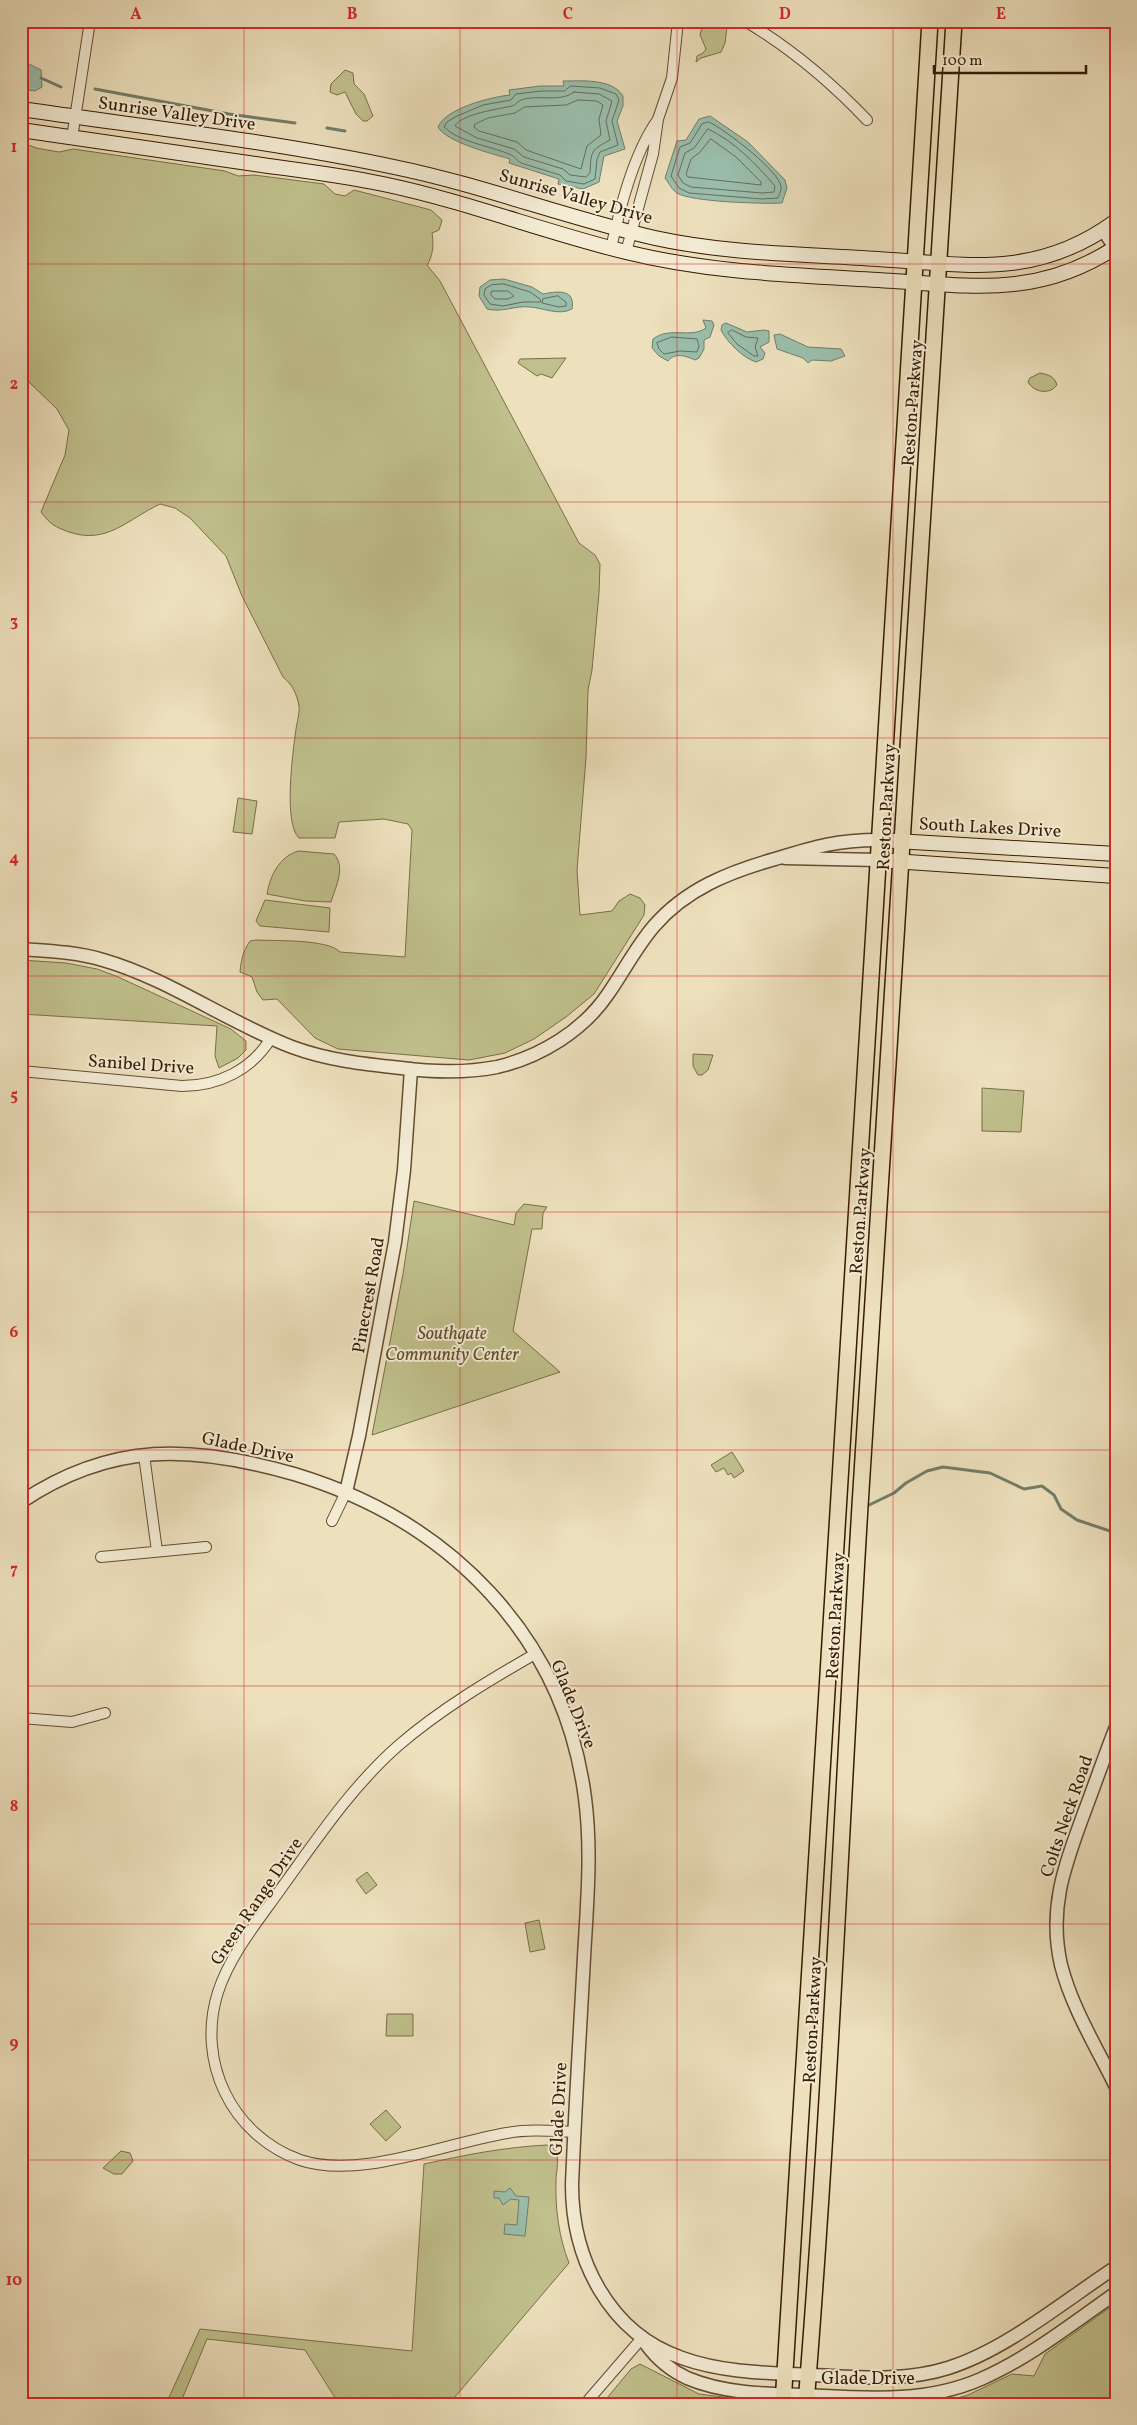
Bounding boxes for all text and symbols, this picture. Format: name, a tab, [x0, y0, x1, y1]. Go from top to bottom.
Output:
text: A	[130, 4, 142, 26]
text: B	[347, 4, 358, 26]
text: C	[563, 4, 573, 26]
text: D	[779, 4, 791, 26]
text: E	[996, 4, 1006, 26]
scale bar	[934, 42, 1087, 74]
text: 100 m	[942, 51, 982, 72]
street label: Sunrise Valley Drive	[96, 91, 257, 138]
text: 1	[11, 137, 17, 159]
street label: Sunrise Valley Drive	[496, 164, 655, 231]
street label: Reston Parkway	[897, 339, 930, 467]
text: 2	[10, 374, 18, 396]
text: 3	[10, 611, 18, 633]
street label: Reston Parkway	[872, 743, 903, 871]
street label: South Lakes Drive	[918, 812, 1062, 845]
text: 4	[9, 848, 19, 870]
street label: Sanibel Drive	[87, 1049, 195, 1082]
text: 5	[10, 1085, 18, 1107]
street label: Reston Parkway	[845, 1147, 878, 1275]
street label: Pinecrest Road	[347, 1235, 392, 1355]
text: 6	[10, 1322, 19, 1344]
park label: Southgate Community Center	[385, 1322, 519, 1368]
street label: Glade Drive	[199, 1426, 296, 1470]
street label: Reston Parkway	[821, 1552, 852, 1680]
text: 7	[10, 1559, 18, 1581]
street label: Glade Drive	[543, 1656, 602, 1753]
street label: Colts Neck Road	[1035, 1752, 1100, 1881]
text: 8	[10, 1796, 18, 1818]
street label: Green Range Drive	[205, 1833, 309, 1971]
street label: Reston Parkway	[798, 1956, 829, 2084]
text: 9	[10, 2033, 19, 2055]
street label: Glade Drive	[545, 2062, 574, 2157]
text: 10	[6, 2270, 22, 2292]
street label: Glade Drive	[821, 2367, 915, 2392]

